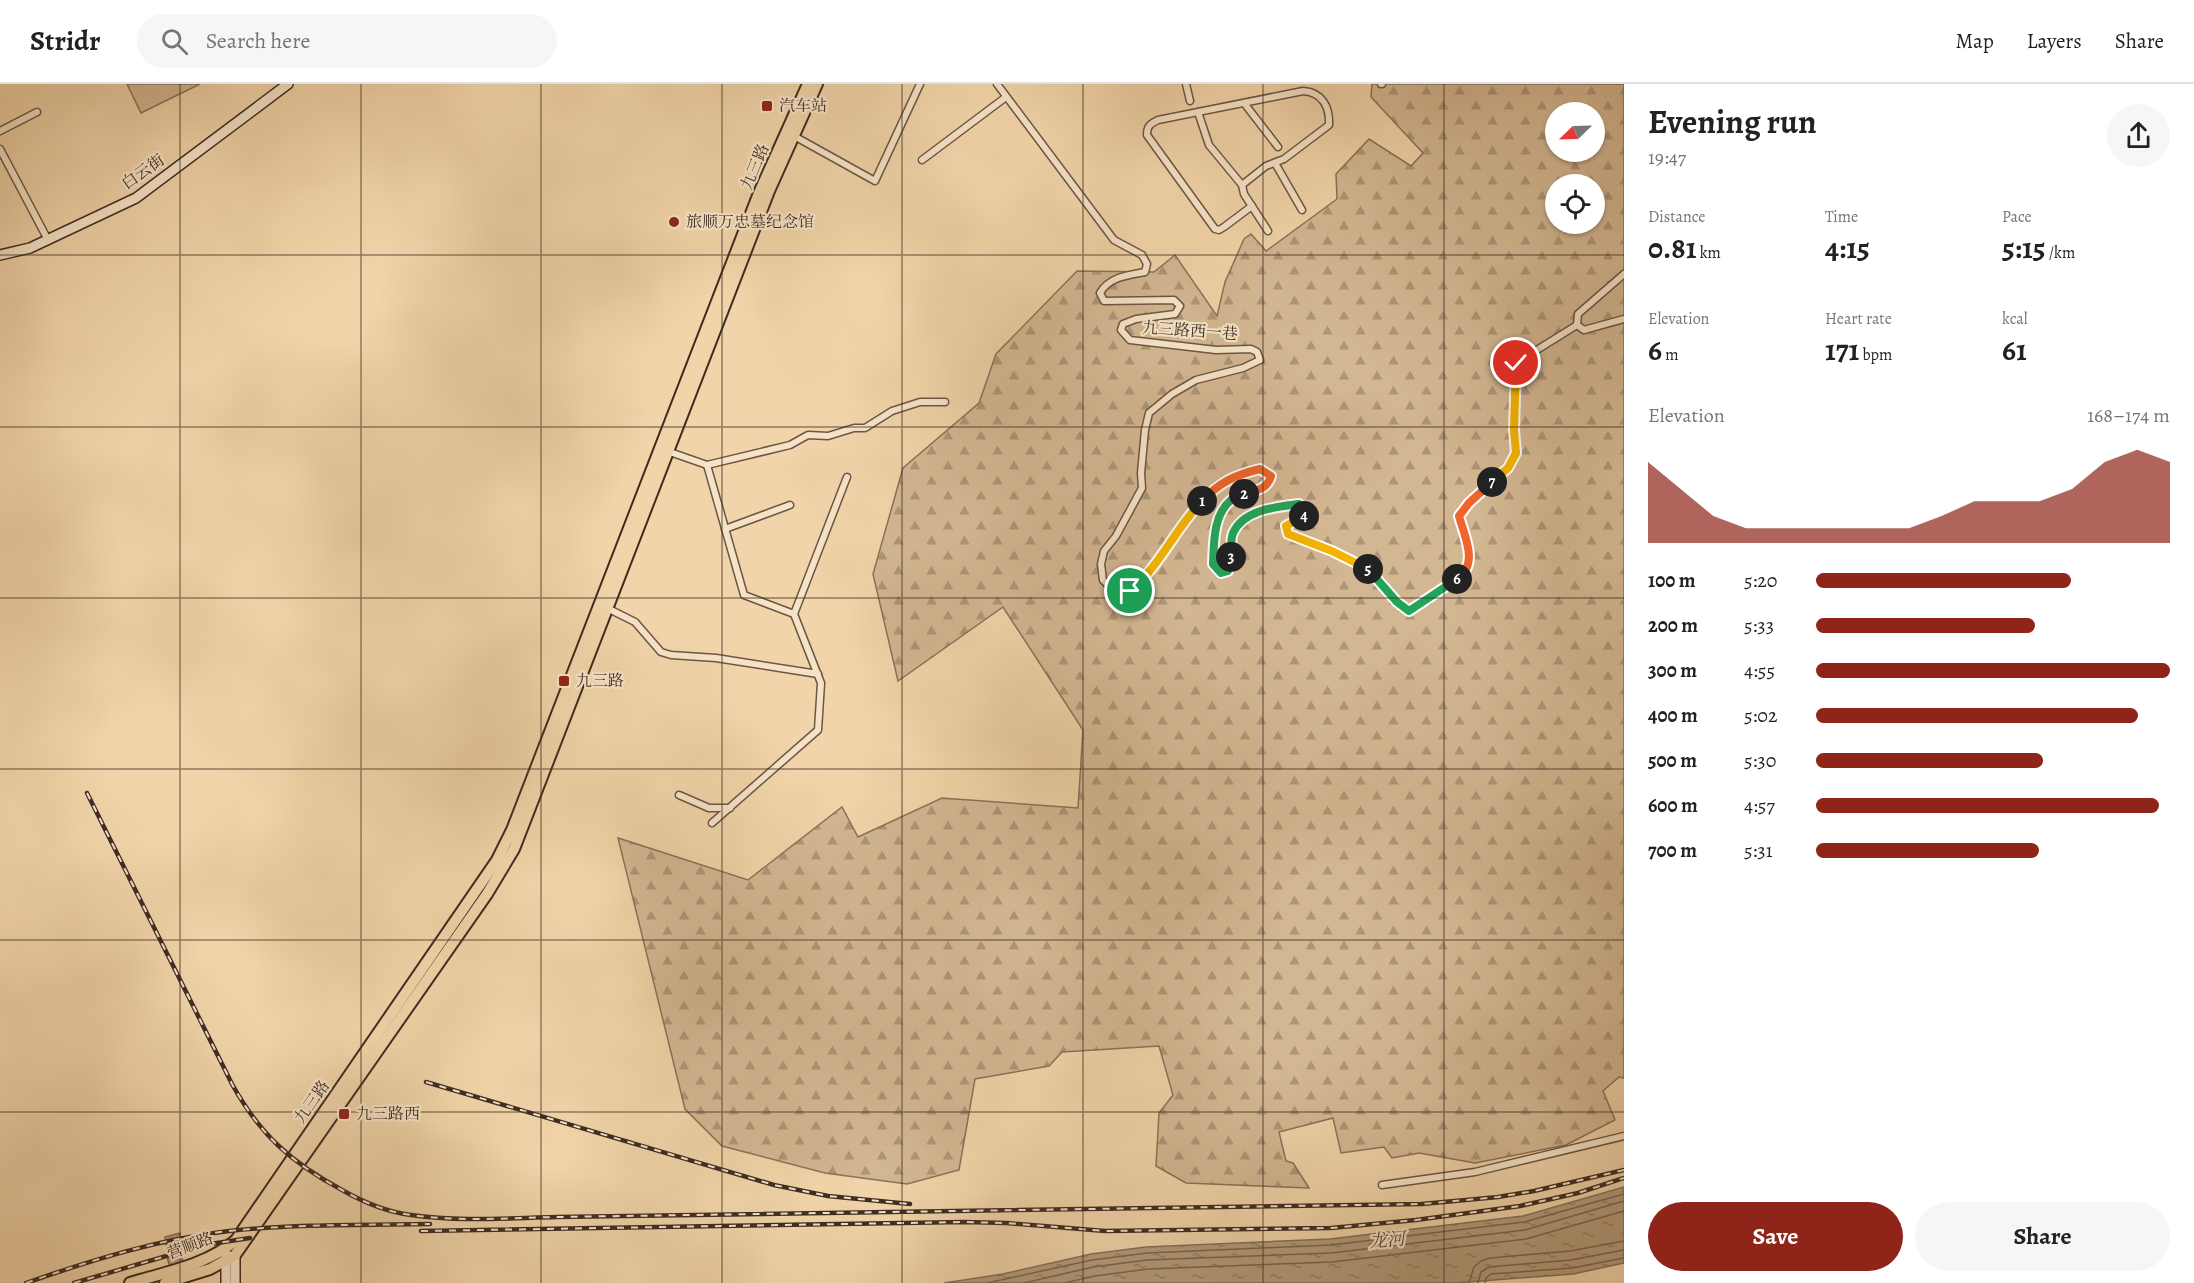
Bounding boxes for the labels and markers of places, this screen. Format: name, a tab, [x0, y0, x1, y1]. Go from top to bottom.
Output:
place label: 汽车站	[779, 95, 827, 117]
marker: 汽车站	[760, 99, 774, 113]
place label: 旅顺万忠墓纪念馆	[686, 211, 814, 233]
marker: 旅顺万忠墓纪念馆	[667, 215, 681, 229]
pin	[1490, 337, 1541, 388]
pin: 7	[1477, 467, 1507, 497]
pin: 2	[1229, 479, 1259, 509]
pin: 1	[1187, 486, 1217, 516]
pin: 4	[1289, 501, 1319, 531]
pin: 3	[1216, 542, 1246, 572]
pin: 5	[1353, 554, 1383, 584]
pin: 6	[1442, 564, 1472, 594]
pin	[1104, 565, 1155, 616]
place label: 九三路	[576, 670, 624, 692]
marker: 九三路	[557, 674, 571, 688]
place label: 九三路西	[356, 1103, 420, 1125]
marker: 九三路西	[337, 1107, 351, 1121]

